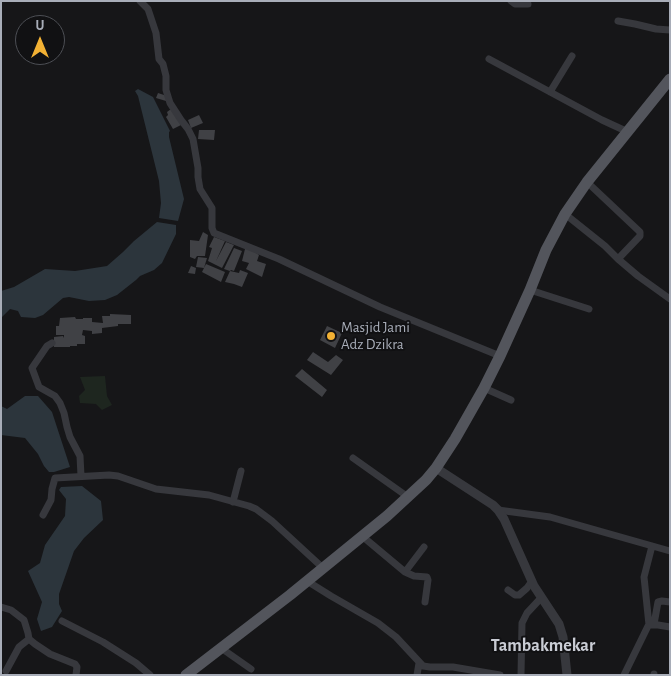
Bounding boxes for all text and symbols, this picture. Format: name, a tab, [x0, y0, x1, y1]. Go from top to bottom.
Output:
north arrow	[15, 15, 65, 65]
text: U	[36, 19, 44, 33]
place label: Masjid Jami Adz Dzikra	[341, 318, 410, 353]
marker: Masjid Jami Adz Dzikra	[325, 330, 337, 342]
district label: Tambakmekar	[491, 635, 595, 657]

